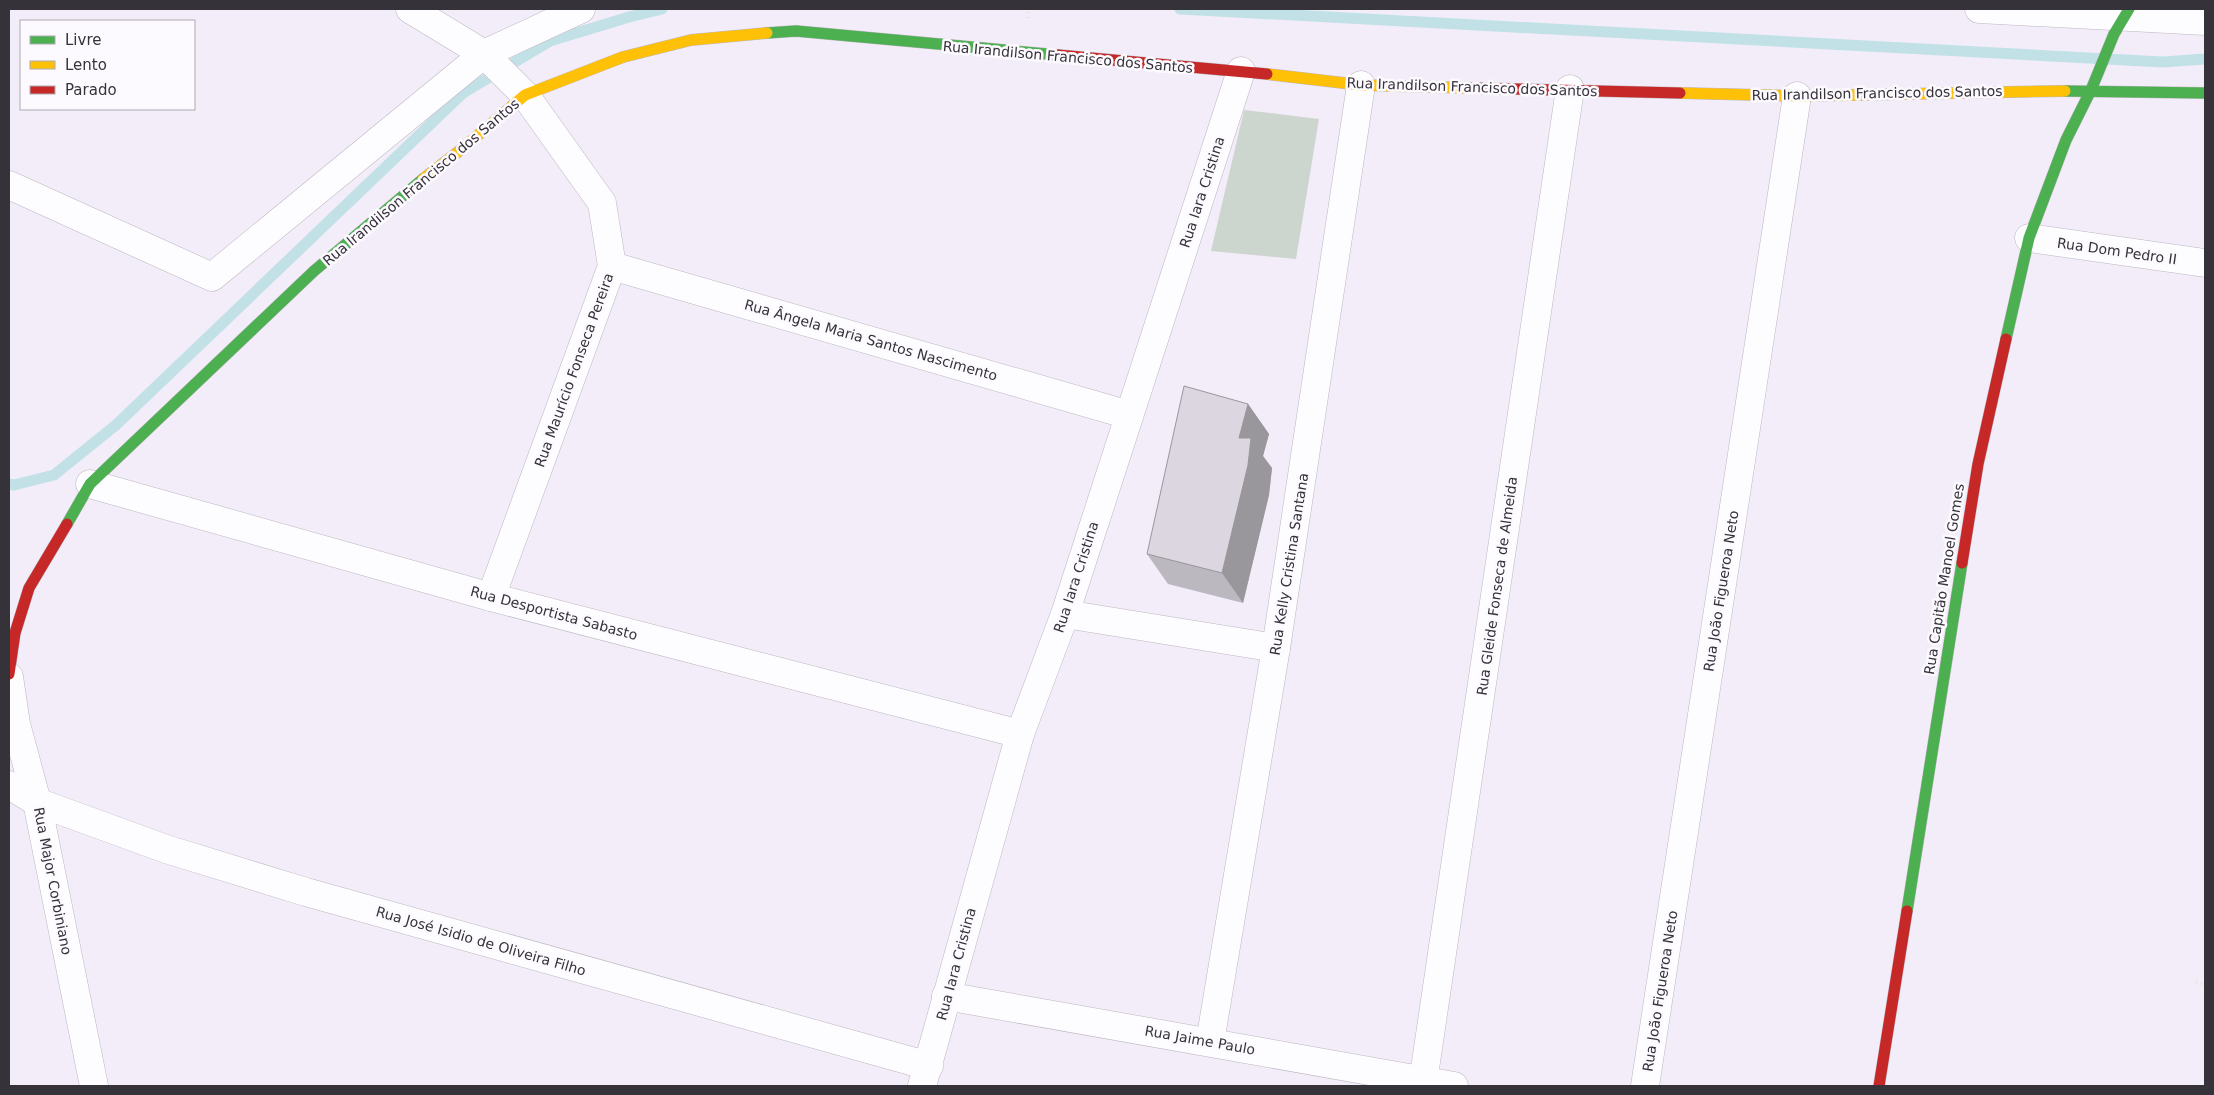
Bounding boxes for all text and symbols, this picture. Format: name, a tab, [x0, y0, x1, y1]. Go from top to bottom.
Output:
legend	[20, 20, 195, 110]
text: Livre	[65, 31, 101, 49]
street label: Rua Irandilson Francisco dos Santos	[942, 38, 1194, 76]
text: Lento	[65, 56, 107, 74]
street label: Rua Irandilson Francisco dos Santos	[1346, 75, 1598, 99]
text: Parado	[65, 81, 117, 99]
street label: Rua Irandilson Francisco dos Santos	[1751, 83, 2003, 103]
street label: Rua Irandilson Francisco dos Santos	[320, 95, 522, 269]
street label: Rua Iara Cristina	[1176, 134, 1228, 250]
street label: Rua Dom Pedro II	[2056, 235, 2178, 267]
street label: Rua Maurício Fonseca Pereira	[531, 271, 617, 469]
street label: Rua Ângela Maria Santos Nascimento	[743, 295, 1000, 384]
street label: Rua Kelly Cristina Santana	[1267, 472, 1311, 656]
street label: Rua Gleide Fonseca de Almeida	[1474, 476, 1520, 696]
street label: Rua Capitão Manoel Gomes	[1921, 482, 1967, 676]
street label: Rua João Figueroa Neto	[1700, 509, 1742, 673]
street label: Rua Iara Cristina	[1050, 519, 1102, 635]
street label: Rua Desportista Sabasto	[469, 583, 639, 643]
street label: Rua Major Corbiniano	[31, 806, 75, 956]
street label: Rua José Isidio de Oliveira Filho	[374, 903, 588, 979]
street label: Rua Iara Cristina	[933, 906, 979, 1022]
street label: Rua João Figueroa Neto	[1639, 909, 1681, 1073]
street label: Rua Jaime Paulo	[1143, 1022, 1257, 1058]

